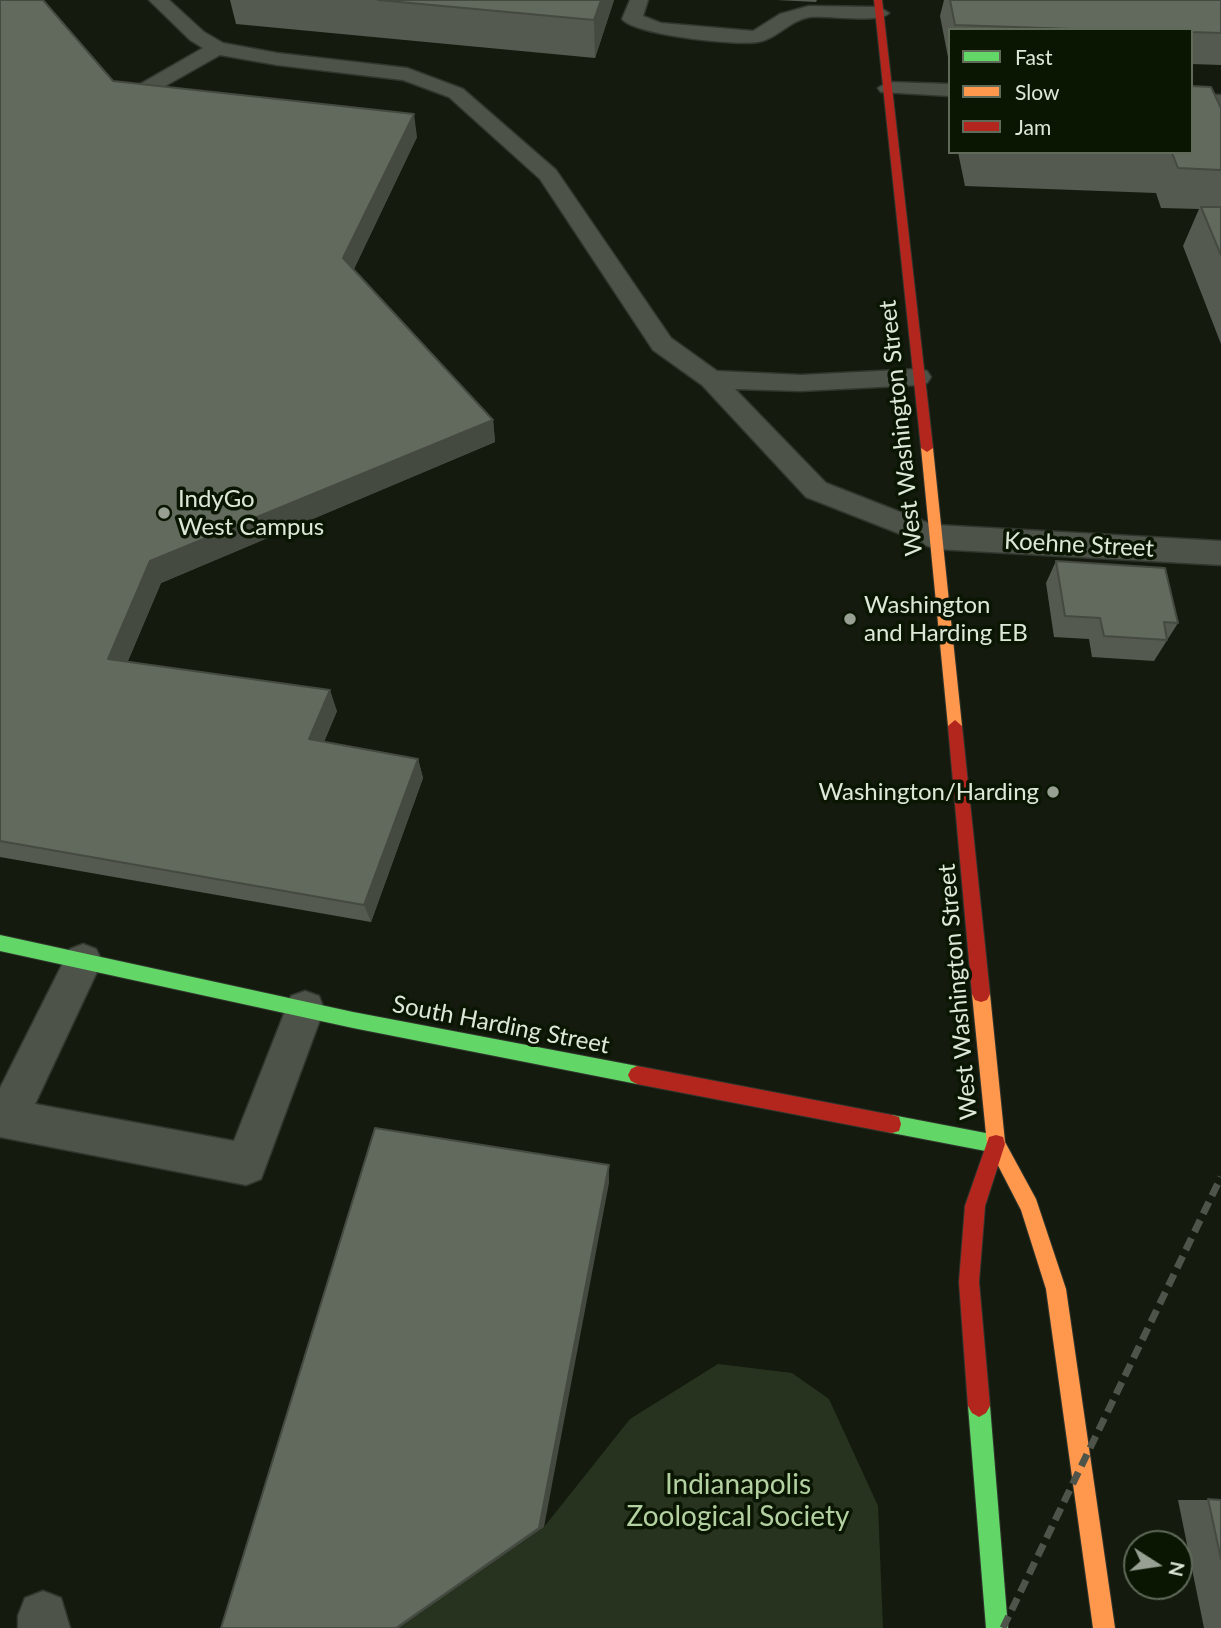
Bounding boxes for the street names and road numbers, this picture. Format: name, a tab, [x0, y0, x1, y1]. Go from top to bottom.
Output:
street label: West Washington Street	[873, 299, 929, 557]
street label: Koehne Street	[1003, 527, 1155, 563]
street label: West Washington Street	[932, 863, 984, 1121]
street label: South Harding Street	[390, 990, 612, 1060]

